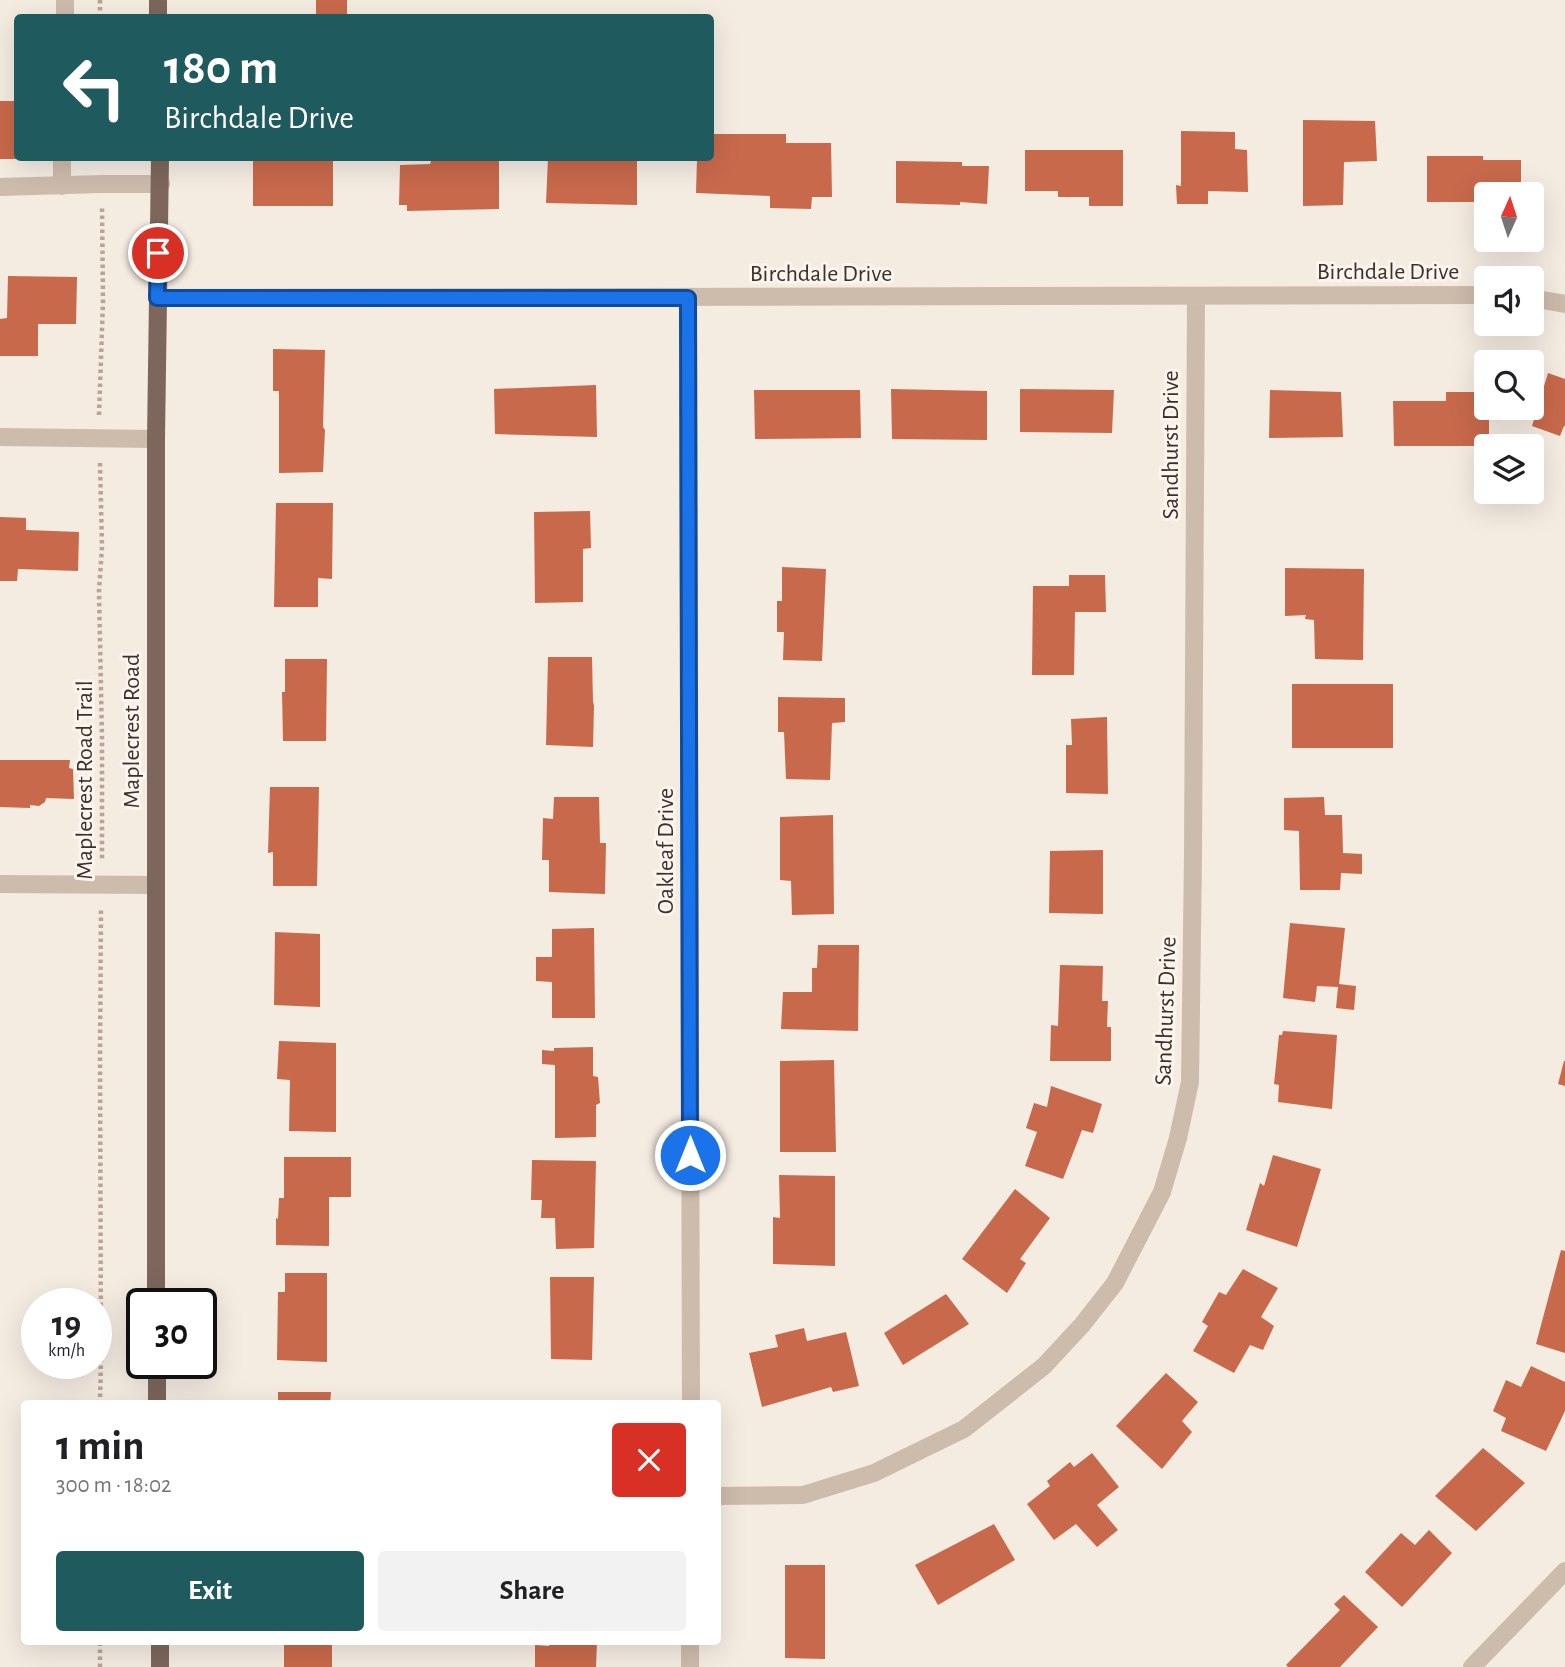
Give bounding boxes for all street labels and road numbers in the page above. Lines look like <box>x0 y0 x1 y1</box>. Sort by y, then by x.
street label: Birchdale Drive <box>1317 260 1459 284</box>
street label: Birchdale Drive <box>750 262 892 286</box>
street label: Sandhurst Drive <box>1159 370 1183 520</box>
street label: Maplecrest Road <box>120 653 144 809</box>
street label: Maplecrest Road Trail <box>73 680 97 880</box>
street label: Oakleaf Drive <box>654 788 678 914</box>
street label: Sandhurst Drive <box>1151 936 1181 1086</box>

